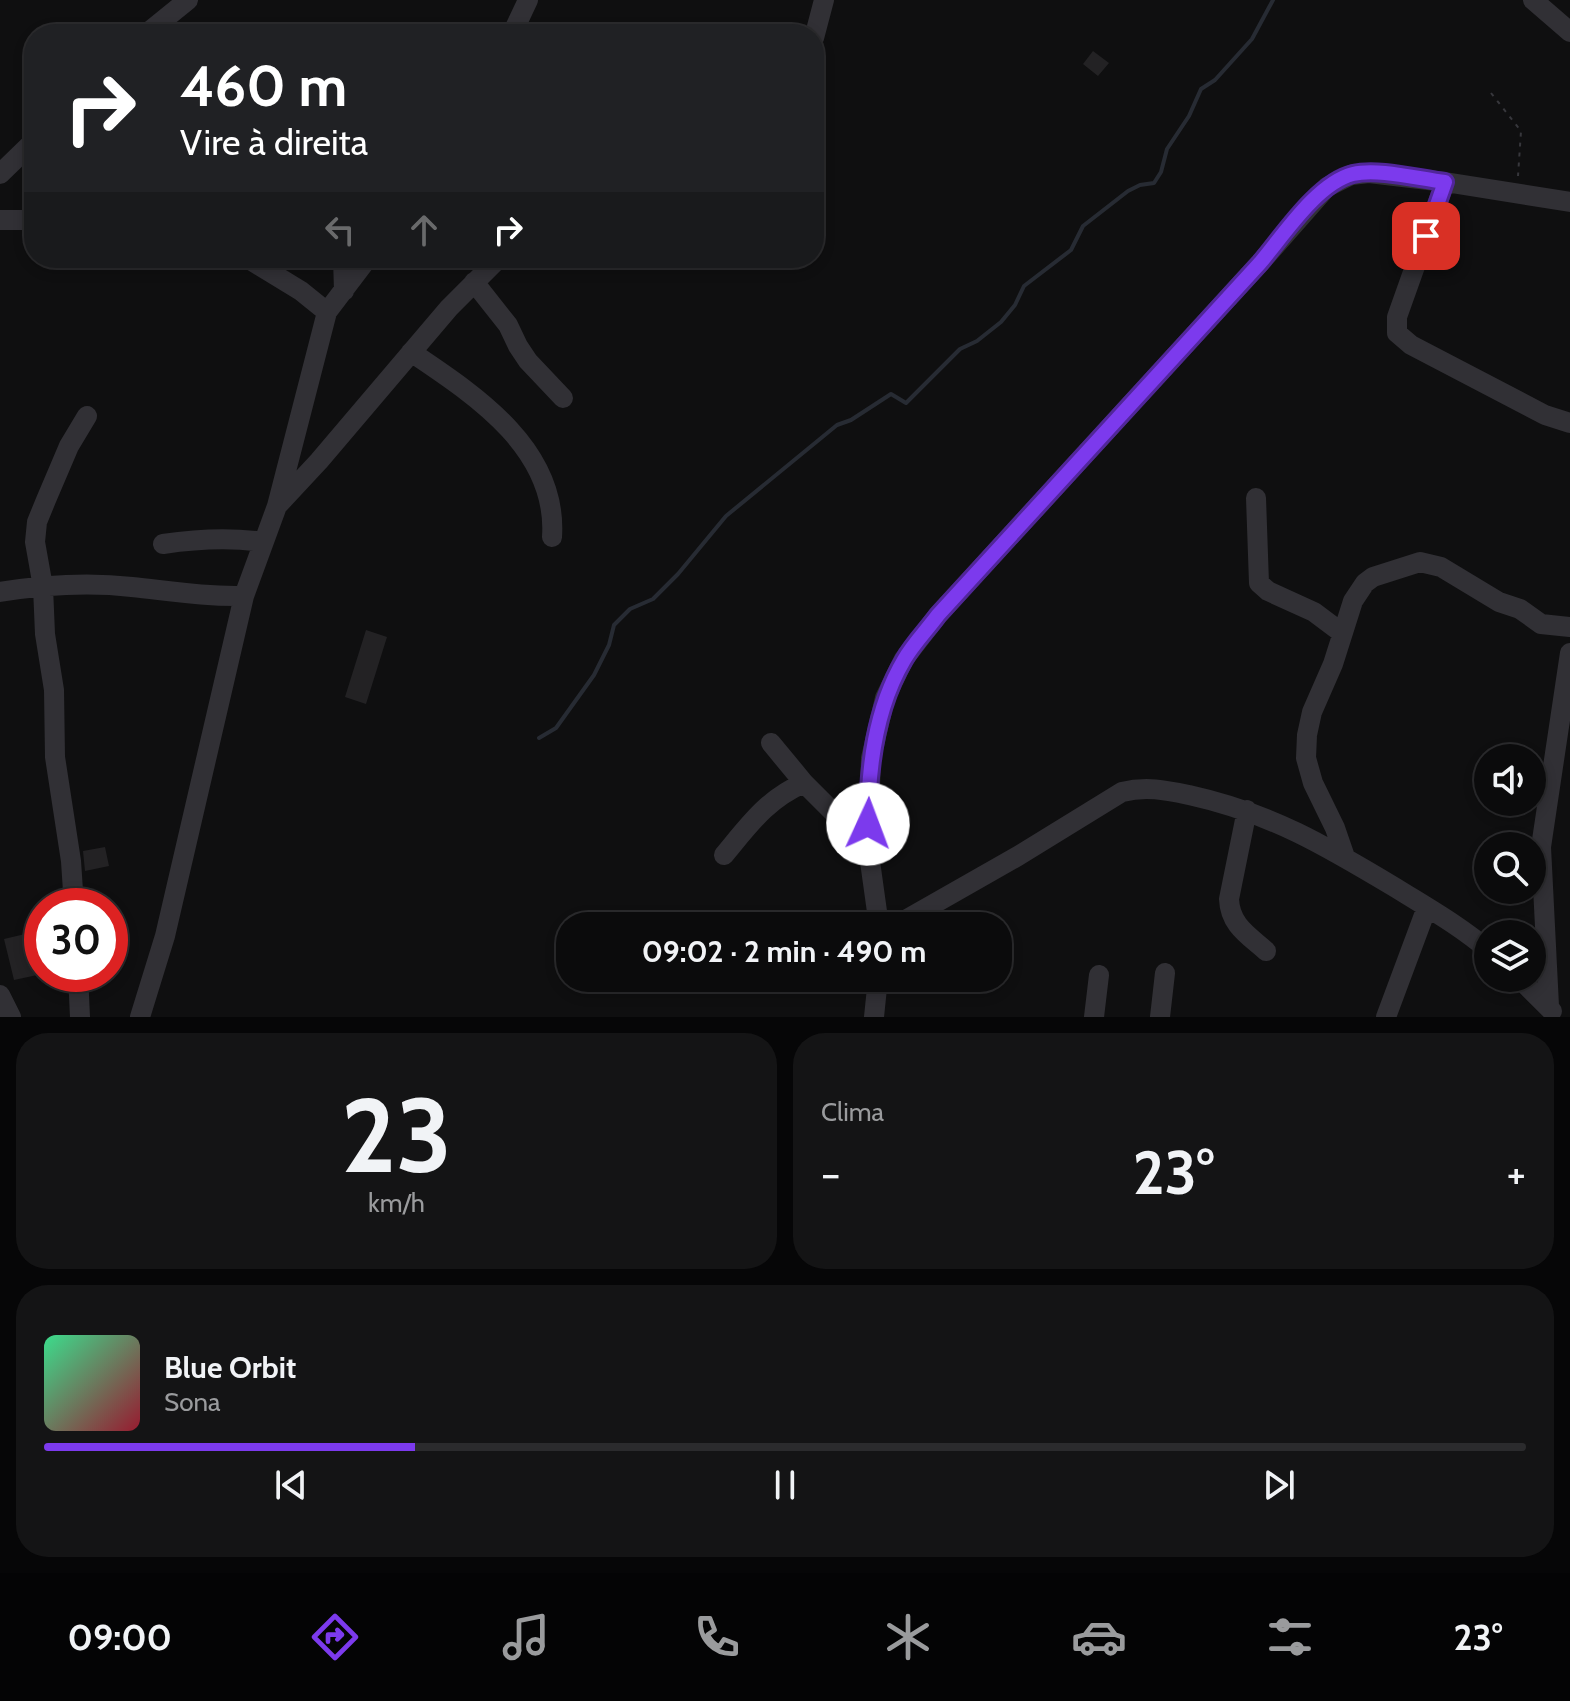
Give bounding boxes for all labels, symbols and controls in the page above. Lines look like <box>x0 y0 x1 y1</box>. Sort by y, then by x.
text: 460 m <box>180 52 347 120</box>
icon: right <box>48 56 152 160</box>
text: Vire à direita <box>180 120 368 164</box>
pin <box>1392 202 1460 270</box>
icon: left <box>318 208 362 252</box>
icon: ahead <box>402 208 446 252</box>
icon: right <box>486 208 530 252</box>
icon: arrive <box>1404 214 1448 258</box>
map controls <box>1474 744 1546 992</box>
button: sound <box>1474 744 1546 816</box>
position arrow <box>826 782 910 866</box>
button: search <box>1474 832 1546 904</box>
speed limit sign: 30 <box>24 888 128 992</box>
button: layers <box>1474 920 1546 992</box>
text: 09:02 · 2 min · 490 m <box>642 933 926 970</box>
text: 23 <box>341 1072 452 1198</box>
text: Clima <box>821 1096 884 1128</box>
text: 23° <box>1133 1136 1214 1209</box>
text: − <box>821 1147 840 1200</box>
text: + <box>1507 1147 1526 1200</box>
text: km/h <box>368 1187 425 1219</box>
text: Blue Orbit <box>164 1349 296 1386</box>
text: Sona <box>164 1386 221 1418</box>
icon: previous <box>269 1463 313 1507</box>
icon: pause <box>763 1463 807 1507</box>
icon: next <box>1257 1463 1301 1507</box>
icon: directions <box>307 1609 363 1665</box>
icon: music <box>498 1609 554 1665</box>
icon: phone <box>689 1609 745 1665</box>
icon: climate <box>880 1609 936 1665</box>
icon: car <box>1071 1609 1127 1665</box>
icon: filters <box>1262 1609 1318 1665</box>
text: 09:00 <box>68 1615 172 1659</box>
text: 23° <box>1454 1615 1502 1659</box>

